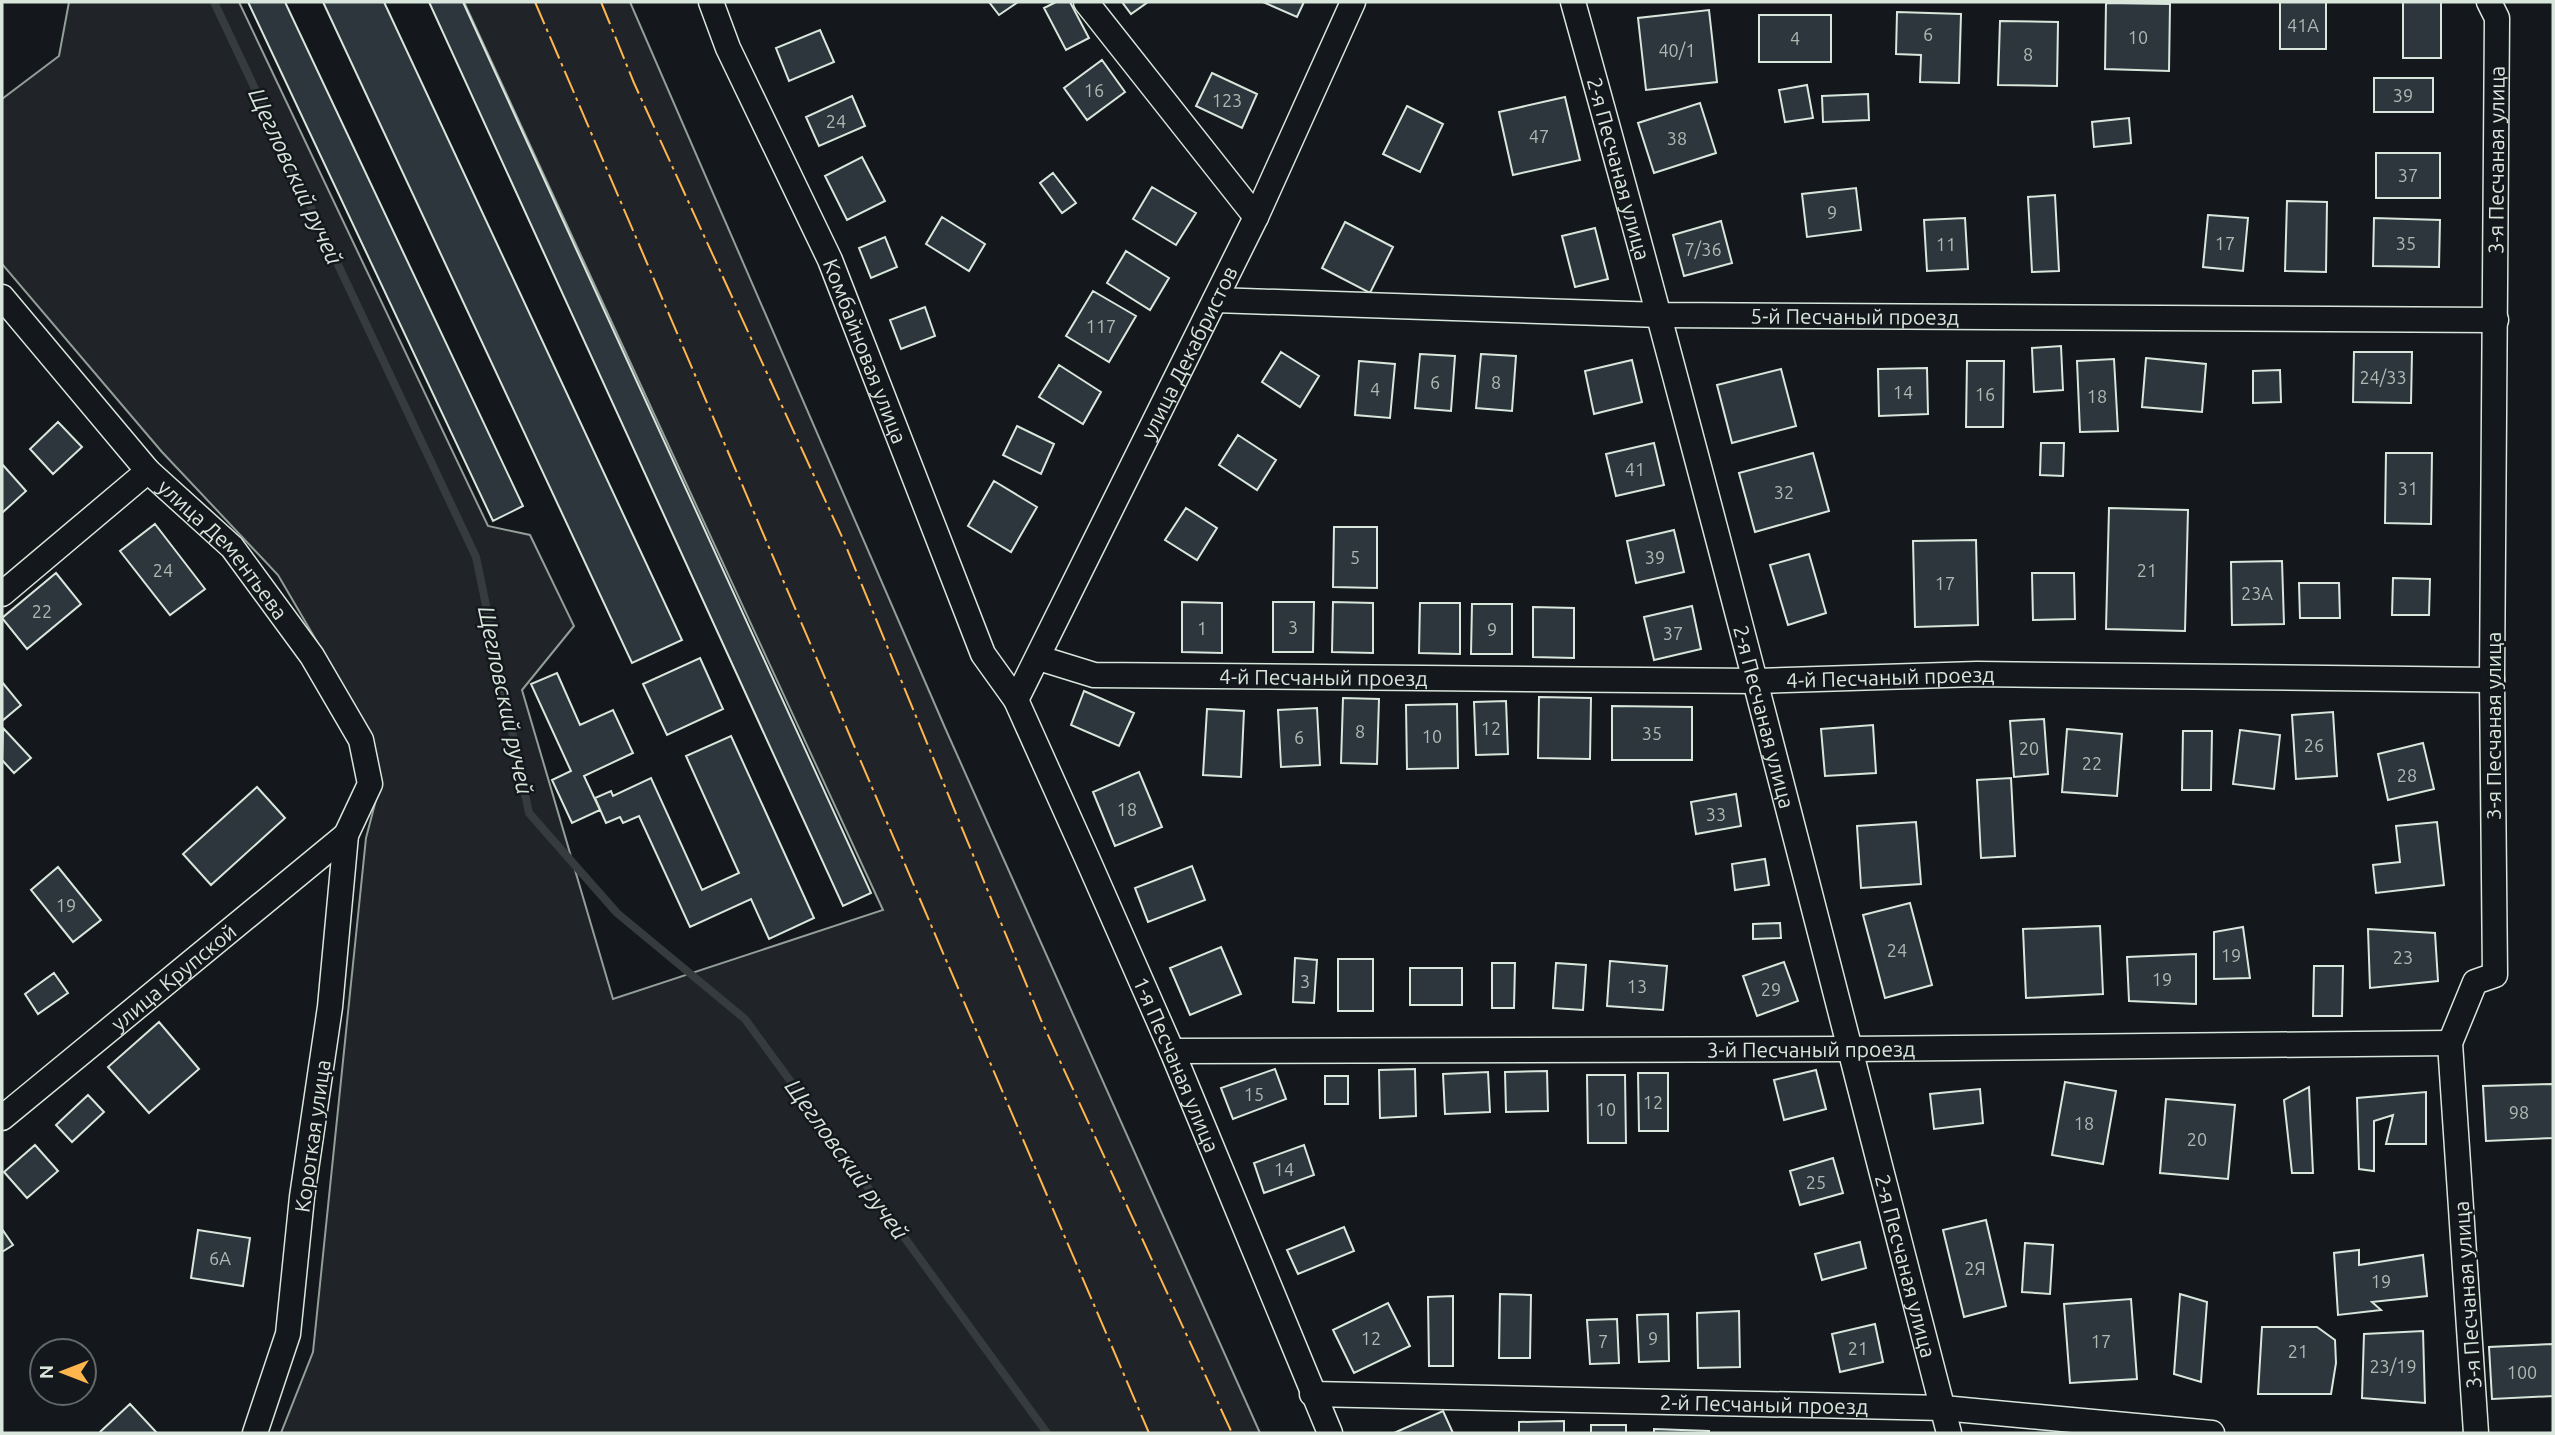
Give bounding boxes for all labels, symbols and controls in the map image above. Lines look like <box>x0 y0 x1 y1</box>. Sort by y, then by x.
house number: 41А <box>2287 15 2319 35</box>
house number: 6 <box>1923 24 1933 44</box>
house number: 10 <box>2128 27 2148 47</box>
house number: 4 <box>1790 28 1800 48</box>
house number: 40/1 <box>1658 40 1696 60</box>
house number: 8 <box>2023 44 2033 64</box>
street label: 3-я Песчаная улица <box>2483 66 2509 254</box>
street label: 2-я Песчаная улица <box>1583 75 1655 263</box>
house number: 16 <box>1084 80 1104 100</box>
water label: Щегловский ручей <box>244 84 348 268</box>
house number: 39 <box>2393 85 2413 105</box>
house number: 123 <box>1212 90 1242 110</box>
house number: 24 <box>826 111 846 131</box>
house number: 47 <box>1529 126 1549 146</box>
house number: 38 <box>1667 128 1687 148</box>
house number: 37 <box>2398 165 2418 185</box>
house number: 9 <box>1827 202 1837 222</box>
house number: 17 <box>2215 233 2235 253</box>
house number: 35 <box>2396 233 2416 253</box>
house number: 11 <box>1936 234 1956 254</box>
house number: 7/36 <box>1684 239 1722 259</box>
street label: Комбайновая улица <box>819 255 912 447</box>
street label: улица Декабристов <box>1136 262 1242 443</box>
street label: 5-й Песчаный проезд <box>1750 304 1959 329</box>
house number: 117 <box>1086 316 1116 336</box>
house number: 24/33 <box>2359 367 2407 387</box>
house number: 6 <box>1430 372 1440 392</box>
house number: 8 <box>1491 372 1501 392</box>
house number: 4 <box>1370 379 1380 399</box>
house number: 14 <box>1893 382 1913 402</box>
house number: 16 <box>1975 384 1995 404</box>
house number: 18 <box>2087 386 2107 406</box>
house number: 41 <box>1625 459 1645 479</box>
street label: улица Дементьева <box>153 474 293 624</box>
house number: 31 <box>2398 478 2418 498</box>
house number: 32 <box>1774 482 1794 502</box>
house number: 5 <box>1350 547 1360 567</box>
house number: 39 <box>1645 547 1665 567</box>
house number: 24 <box>153 560 173 580</box>
house number: 21 <box>2137 560 2157 580</box>
house number: 17 <box>1935 573 1955 593</box>
house number: 23А <box>2241 583 2273 603</box>
house number: 22 <box>32 601 52 621</box>
water label: Щегловский ручей <box>474 604 538 796</box>
house number: 3 <box>1288 617 1298 637</box>
house number: 1 <box>1197 618 1207 638</box>
house number: 9 <box>1487 619 1497 639</box>
house number: 37 <box>1663 623 1683 643</box>
street label: 2-я Песчаная улица <box>1729 623 1800 811</box>
street label: 3-я Песчаная улица <box>2481 632 2505 820</box>
street label: 4-й Песчаный проезд <box>1786 662 1995 692</box>
street label: 4-й Песчаный проезд <box>1219 664 1428 690</box>
house number: 12 <box>1481 718 1501 738</box>
house number: 8 <box>1355 721 1365 741</box>
house number: 35 <box>1642 723 1662 743</box>
house number: 10 <box>1422 726 1442 746</box>
house number: 6 <box>1294 727 1304 747</box>
house number: 26 <box>2304 735 2324 755</box>
house number: 20 <box>2019 738 2039 758</box>
house number: 22 <box>2082 753 2102 773</box>
house number: 28 <box>2397 765 2417 785</box>
house number: 18 <box>1117 799 1137 819</box>
house number: 33 <box>1706 804 1726 824</box>
house number: 19 <box>56 895 76 915</box>
street label: улица Крупской <box>106 919 241 1035</box>
house number: 24 <box>1887 940 1907 960</box>
house number: 19 <box>2221 945 2241 965</box>
house number: 23 <box>2393 947 2413 967</box>
house number: 19 <box>2152 969 2172 989</box>
house number: 3 <box>1300 971 1310 991</box>
street label: 1-я Песчаная улица <box>1129 973 1225 1156</box>
house number: 13 <box>1627 976 1647 996</box>
house number: 29 <box>1761 979 1781 999</box>
street label: 3-й Песчаный проезд <box>1707 1036 1915 1061</box>
street label: Короткая улица <box>289 1058 335 1214</box>
water label: Щегловский ручей <box>781 1074 913 1244</box>
house number: 15 <box>1244 1084 1264 1104</box>
house number: 12 <box>1643 1092 1663 1112</box>
house number: 10 <box>1596 1099 1616 1119</box>
house number: 98 <box>2509 1102 2529 1122</box>
house number: 18 <box>2074 1113 2094 1133</box>
house number: 20 <box>2187 1129 2207 1149</box>
house number: 14 <box>1274 1159 1294 1179</box>
house number: 25 <box>1806 1172 1826 1192</box>
street label: 2-я Песчаная улица <box>1871 1172 1941 1360</box>
street label: 3-я Песчаная улица <box>2448 1200 2486 1390</box>
house number: 6А <box>209 1248 231 1268</box>
house number: 2Я <box>1964 1258 1986 1278</box>
house number: 19 <box>2371 1271 2391 1291</box>
house number: 12 <box>1361 1328 1381 1348</box>
house number: 9 <box>1648 1328 1658 1348</box>
house number: 7 <box>1598 1331 1608 1351</box>
house number: 17 <box>2091 1331 2111 1351</box>
north arrow <box>28 1337 98 1407</box>
house number: 21 <box>1848 1338 1868 1358</box>
house number: 21 <box>2288 1341 2308 1361</box>
house number: 23/19 <box>2369 1356 2417 1376</box>
house number: 100 <box>2507 1362 2537 1382</box>
text: N <box>35 1365 57 1379</box>
street label: 2-й Песчаный проезд <box>1659 1390 1868 1418</box>

